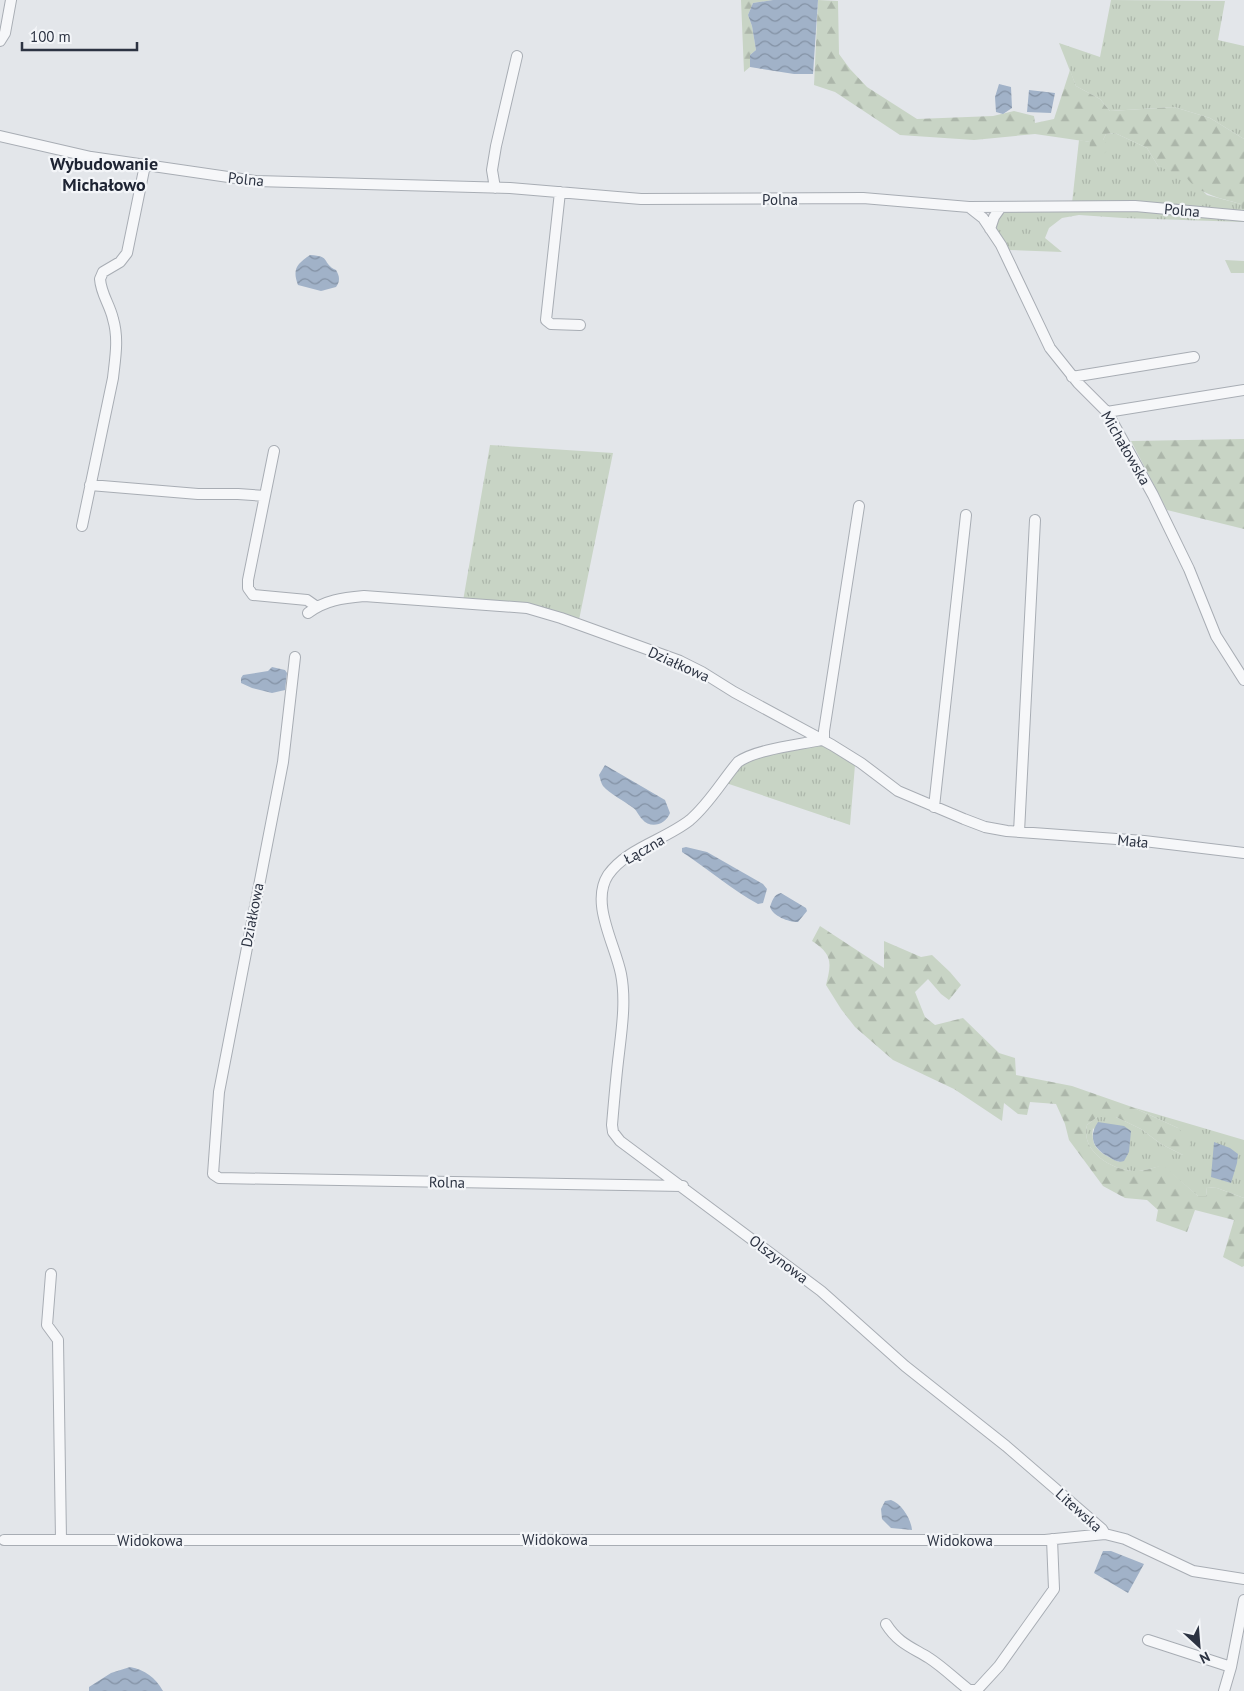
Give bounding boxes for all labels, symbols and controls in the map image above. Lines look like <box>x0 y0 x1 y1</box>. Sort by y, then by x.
scale bar <box>22 20 138 52</box>
text: 100 m <box>30 27 71 46</box>
district label: Wybudowanie Michałowo <box>50 152 158 196</box>
street label: Polna <box>227 168 265 190</box>
street label: Polna <box>762 190 798 209</box>
street label: Polna <box>1163 199 1201 221</box>
street label: Michałowska <box>1097 408 1155 488</box>
street label: Działkowa <box>645 642 713 686</box>
street label: Łączna <box>620 830 668 868</box>
street label: Mała <box>1117 830 1149 852</box>
street label: Działkowa <box>236 881 268 949</box>
street label: Rolna <box>429 1172 465 1192</box>
street label: Olszynowa <box>746 1231 812 1287</box>
street label: Litewska <box>1052 1484 1106 1536</box>
street label: Widokowa <box>522 1530 588 1549</box>
street label: Widokowa <box>117 1531 183 1550</box>
street label: Widokowa <box>927 1531 993 1550</box>
north arrow <box>1174 1621 1224 1671</box>
text: N <box>1197 1648 1213 1668</box>

